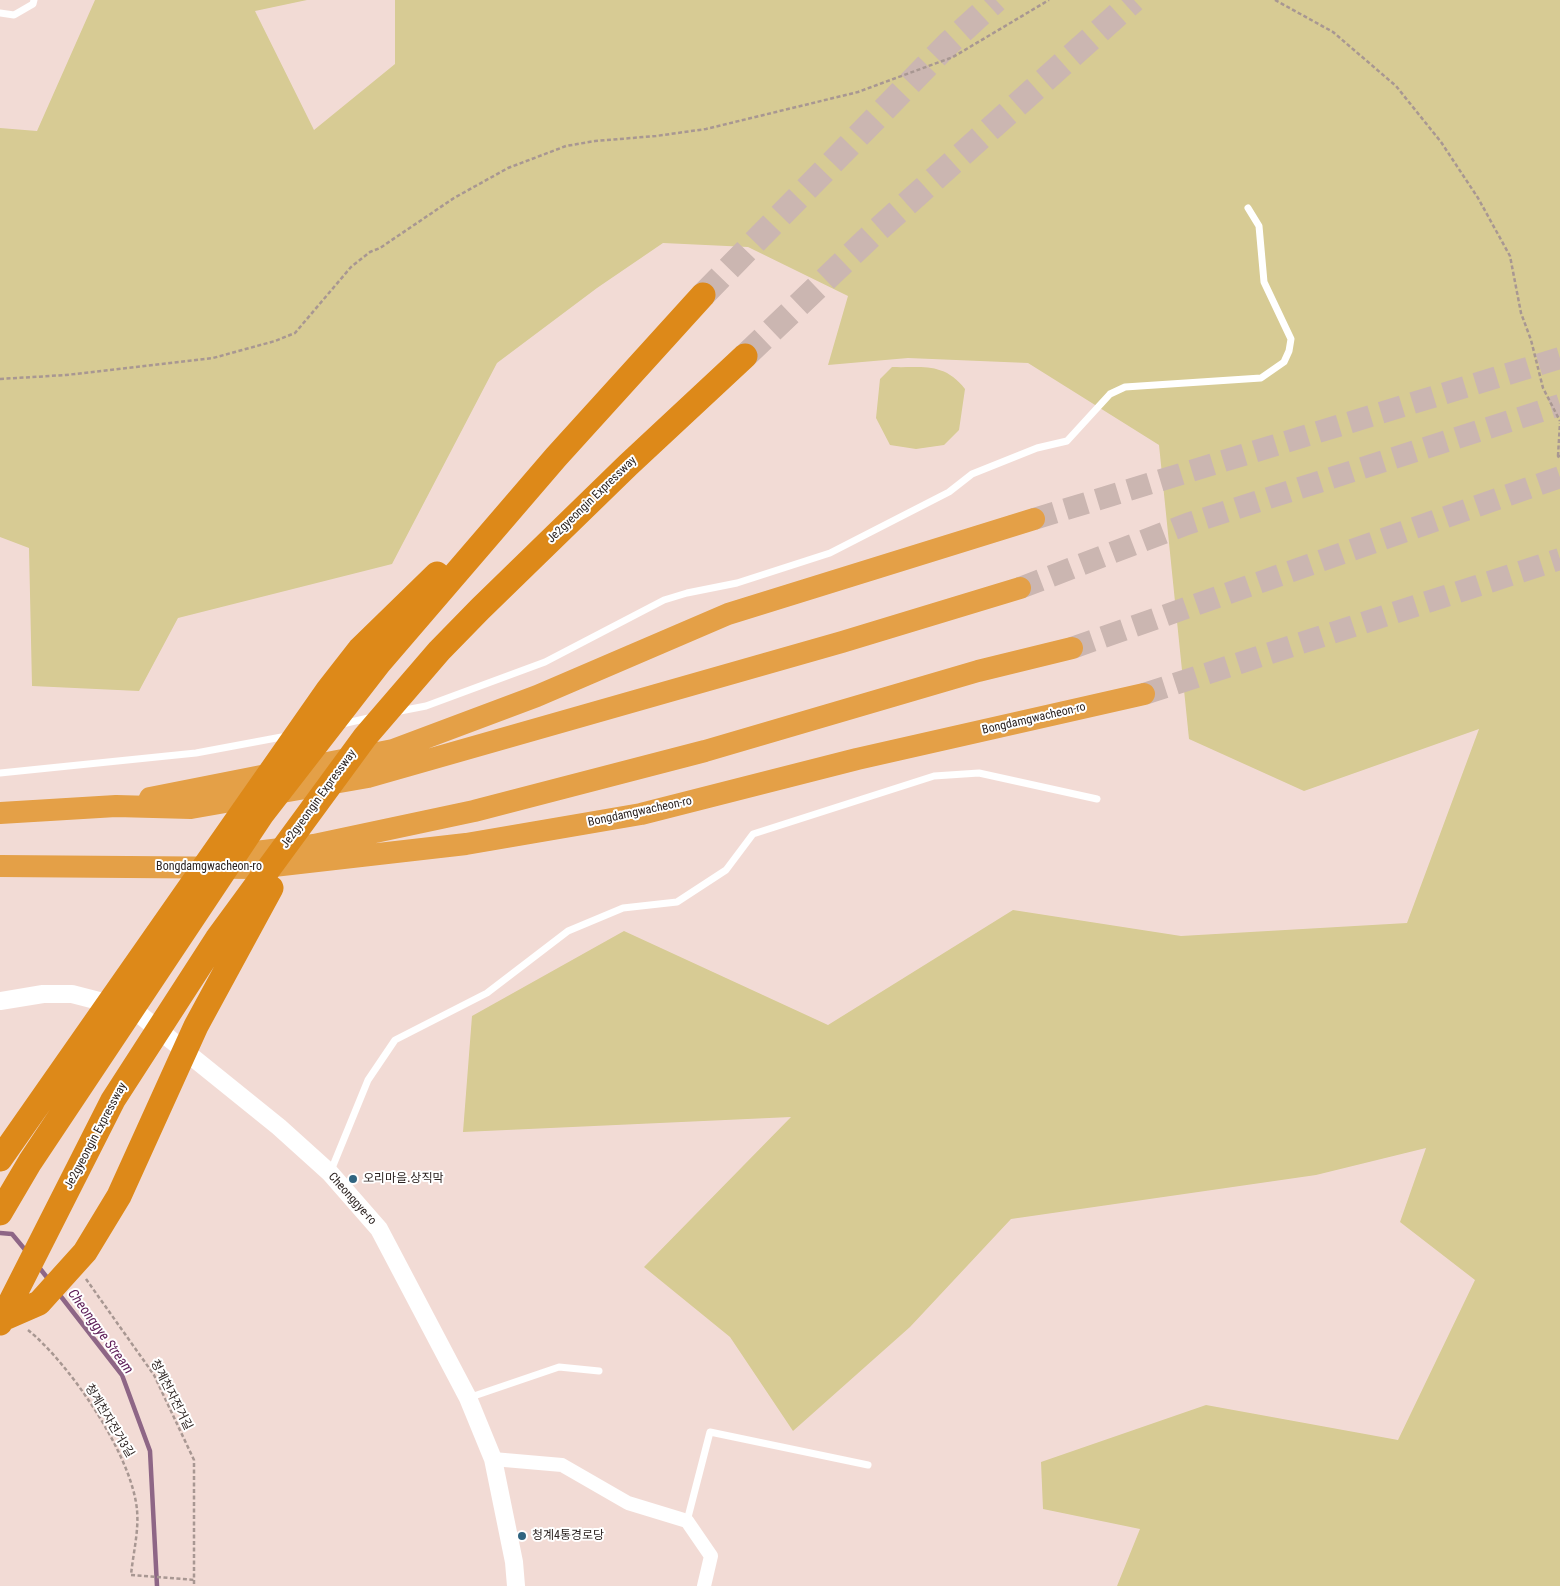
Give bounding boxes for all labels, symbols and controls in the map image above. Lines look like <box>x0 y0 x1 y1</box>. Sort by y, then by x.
street label: Je2gyeongin Expressway <box>544 454 640 546</box>
street label: Bongdamgwacheon-ro <box>981 700 1087 738</box>
street label: Je2gyeongin Expressway <box>278 747 360 851</box>
street label: Bongdamgwacheon-ro <box>587 794 693 830</box>
street label: Bongdamgwacheon-ro <box>156 860 262 874</box>
street label: Je2gyeongin Expressway <box>62 1080 130 1192</box>
street label: Cheonggye-ro <box>325 1170 379 1228</box>
place label: 오리마을.상직막 <box>363 1172 443 1186</box>
marker: 오리마을.상직막 <box>347 1173 359 1185</box>
water label: Cheonggye Stream <box>64 1286 136 1378</box>
street label: 청계천자전거길 <box>147 1357 195 1433</box>
street label: 청계천자전거3길 <box>81 1382 137 1460</box>
place label: 청계4통경로당 <box>532 1529 604 1543</box>
marker: 청계4통경로당 <box>516 1530 528 1542</box>

